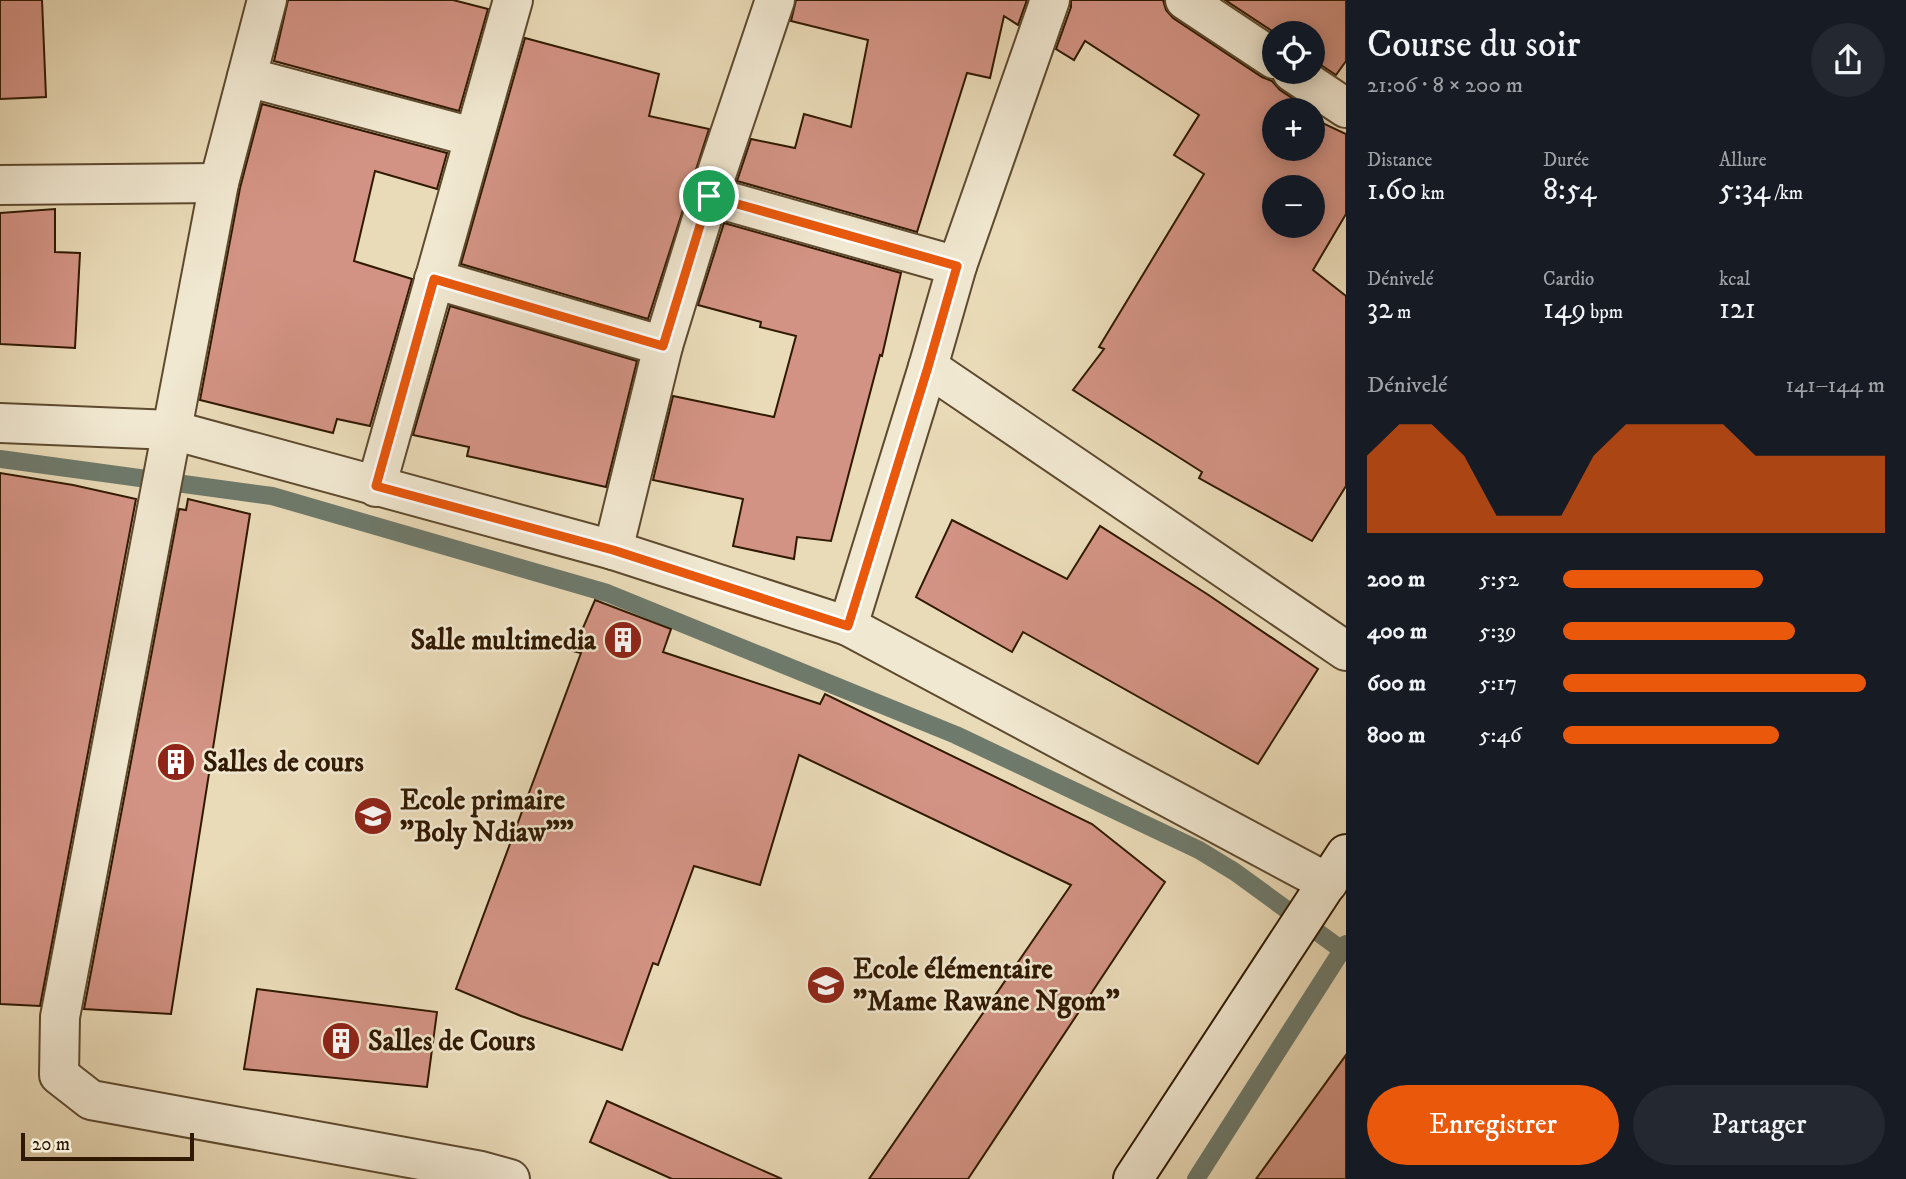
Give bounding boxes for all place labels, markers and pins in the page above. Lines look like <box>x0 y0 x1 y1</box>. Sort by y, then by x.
pin <box>679 166 739 226</box>
building icon: Salle multimedia <box>602 619 644 661</box>
place label: Salle multimedia <box>411 623 597 658</box>
building icon: Salles de cours <box>155 741 197 783</box>
place label: Salles de cours <box>203 745 364 780</box>
place label: Ecole primaire "Boly Ndiaw"" <box>400 783 574 850</box>
school or university icon: Ecole primaire "Boly Ndiaw"" <box>352 795 394 837</box>
place label: Ecole élémentaire "Mame Rawane Ngom" <box>853 952 1120 1019</box>
school or university icon: Ecole élémentaire "Mame Rawane Ngom" <box>805 964 847 1006</box>
building icon: Salles de Cours <box>320 1020 362 1062</box>
place label: Salles de Cours <box>368 1024 536 1059</box>

